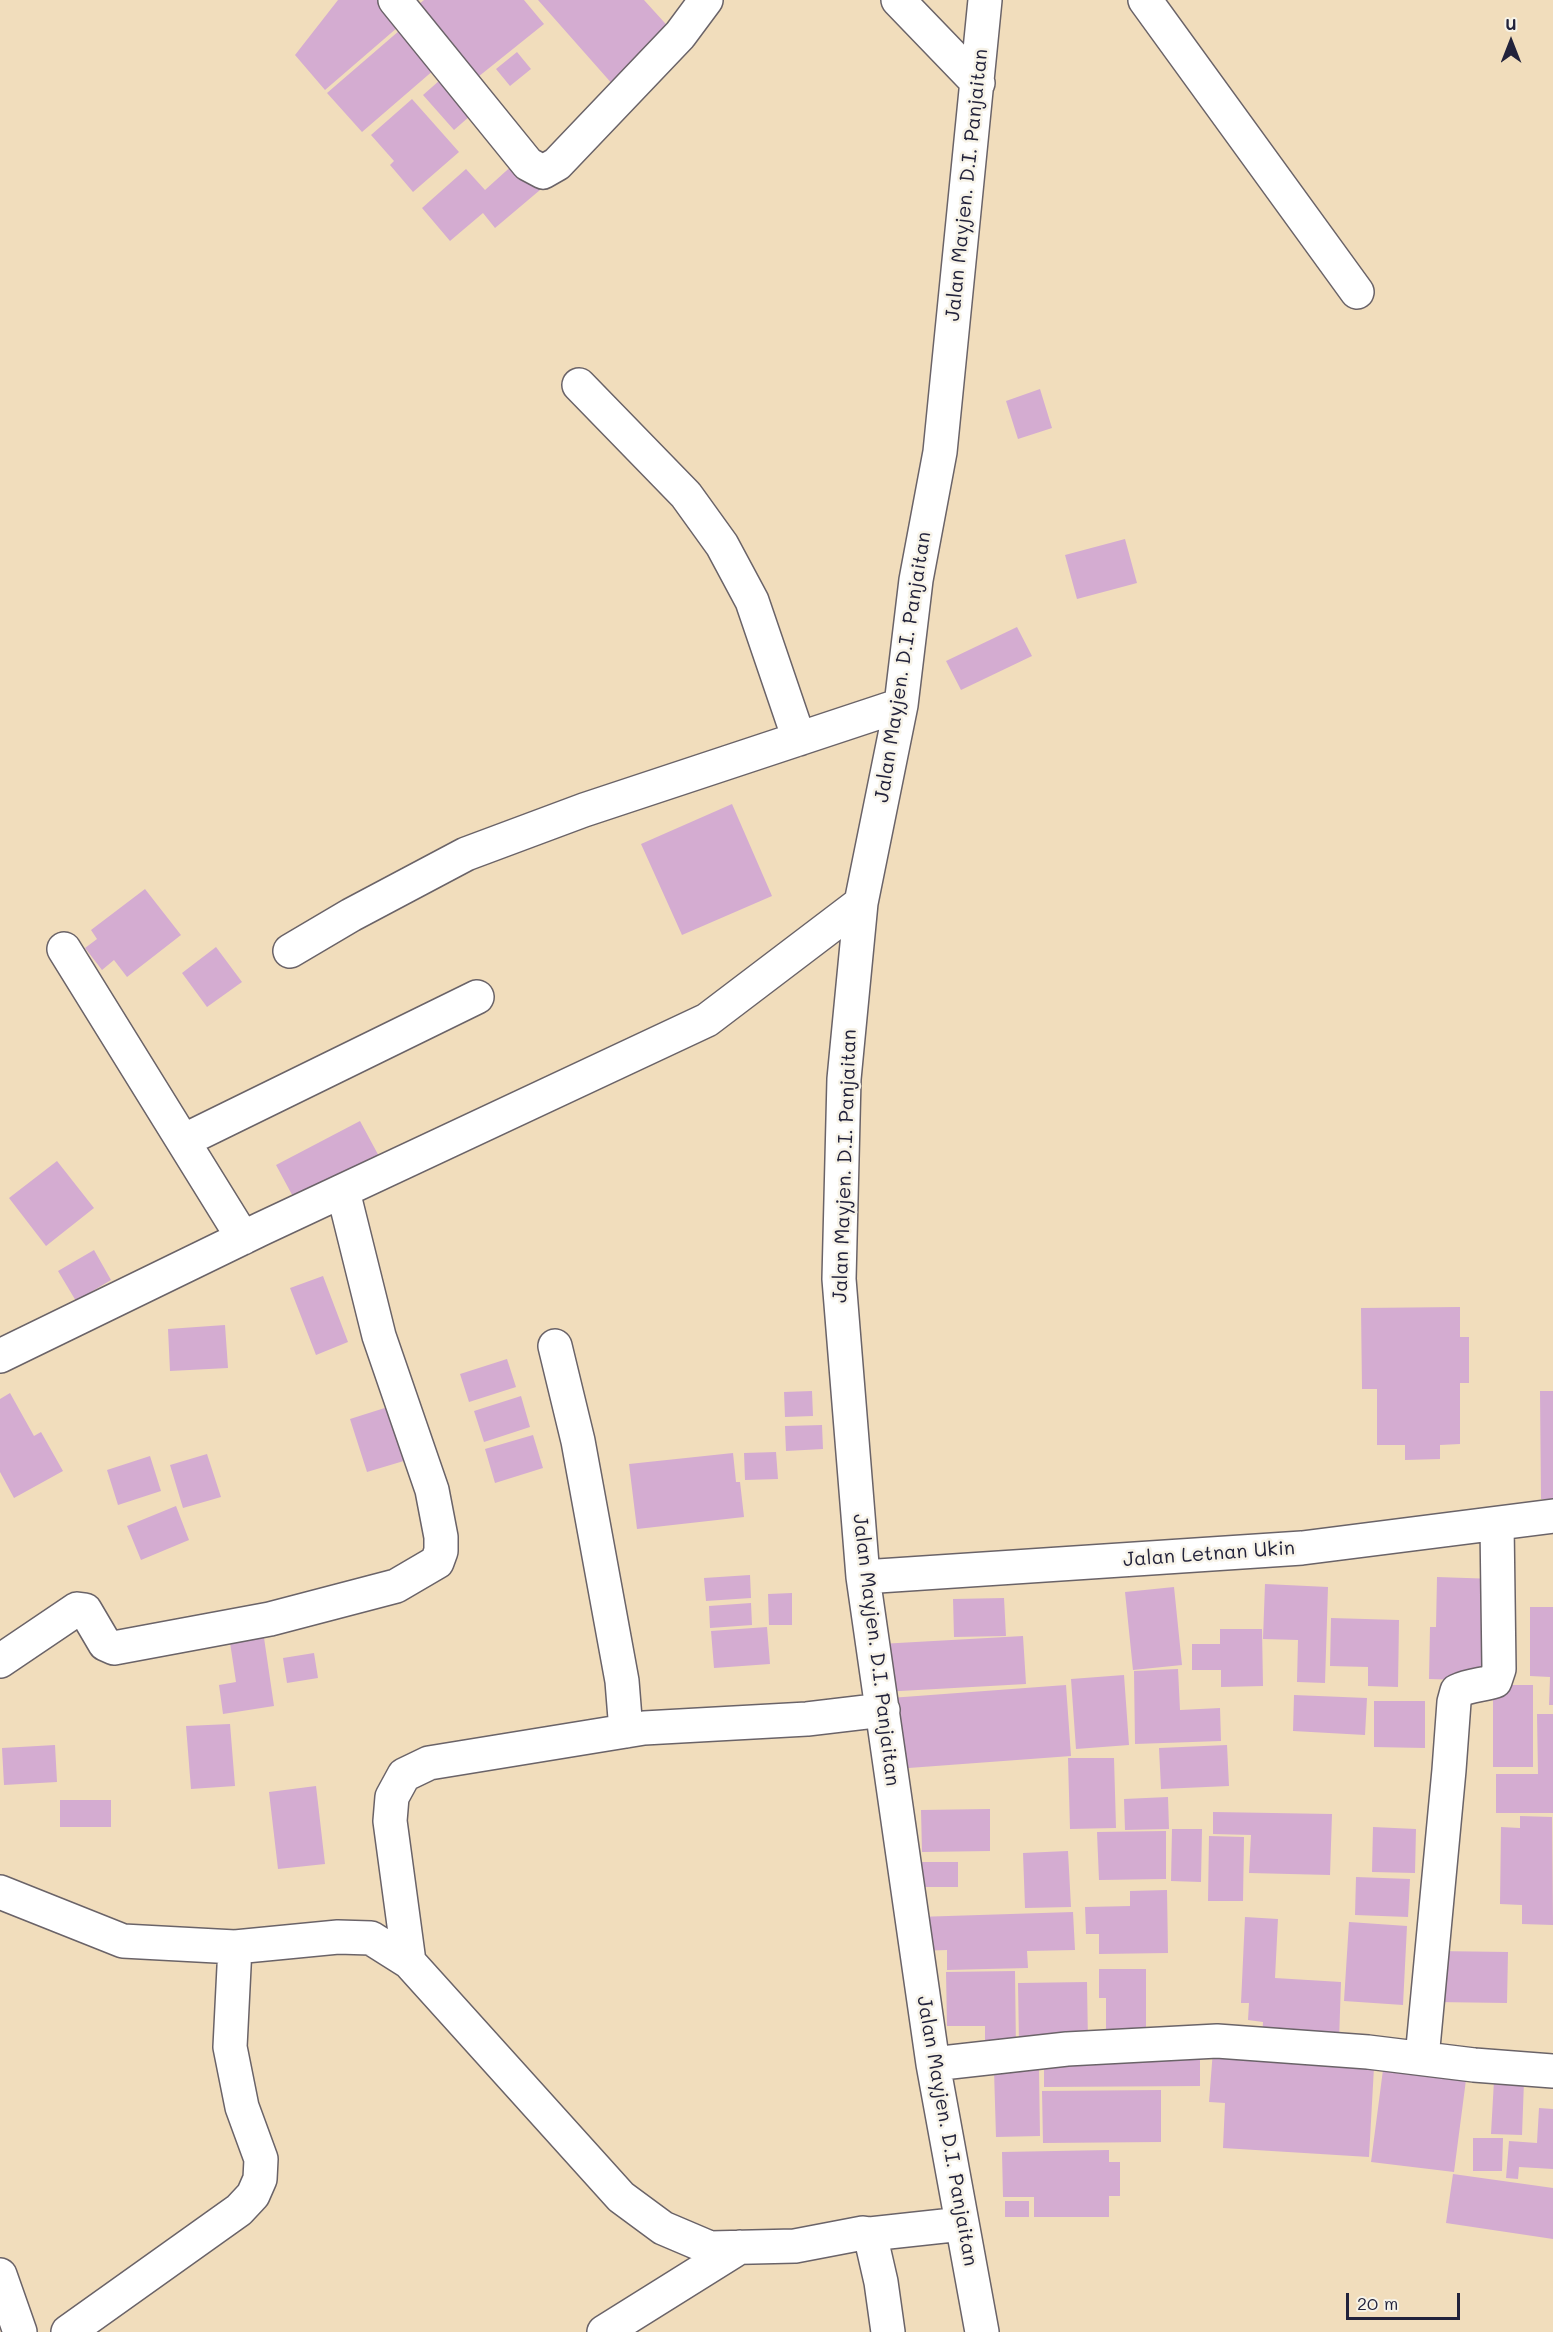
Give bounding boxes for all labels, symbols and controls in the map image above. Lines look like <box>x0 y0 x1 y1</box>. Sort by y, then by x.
north arrow <box>1481 12 1541 72</box>
text: U <box>1505 13 1517 34</box>
street label: Jalan Mayjen. D.I. Panjaitan <box>941 48 993 322</box>
street label: Jalan Mayjen. D.I. Panjaitan <box>870 530 936 804</box>
street label: Jalan Mayjen. D.I. Panjaitan <box>828 1029 862 1303</box>
street label: Jalan Mayjen. D.I. Panjaitan <box>847 1513 905 1787</box>
street label: Jalan Letnan Ukin <box>1122 1536 1296 1572</box>
street label: Jalan Mayjen. D.I. Panjaitan <box>911 1994 983 2268</box>
scale bar <box>1349 2281 1463 2319</box>
text: 20 m <box>1357 2291 1398 2315</box>

